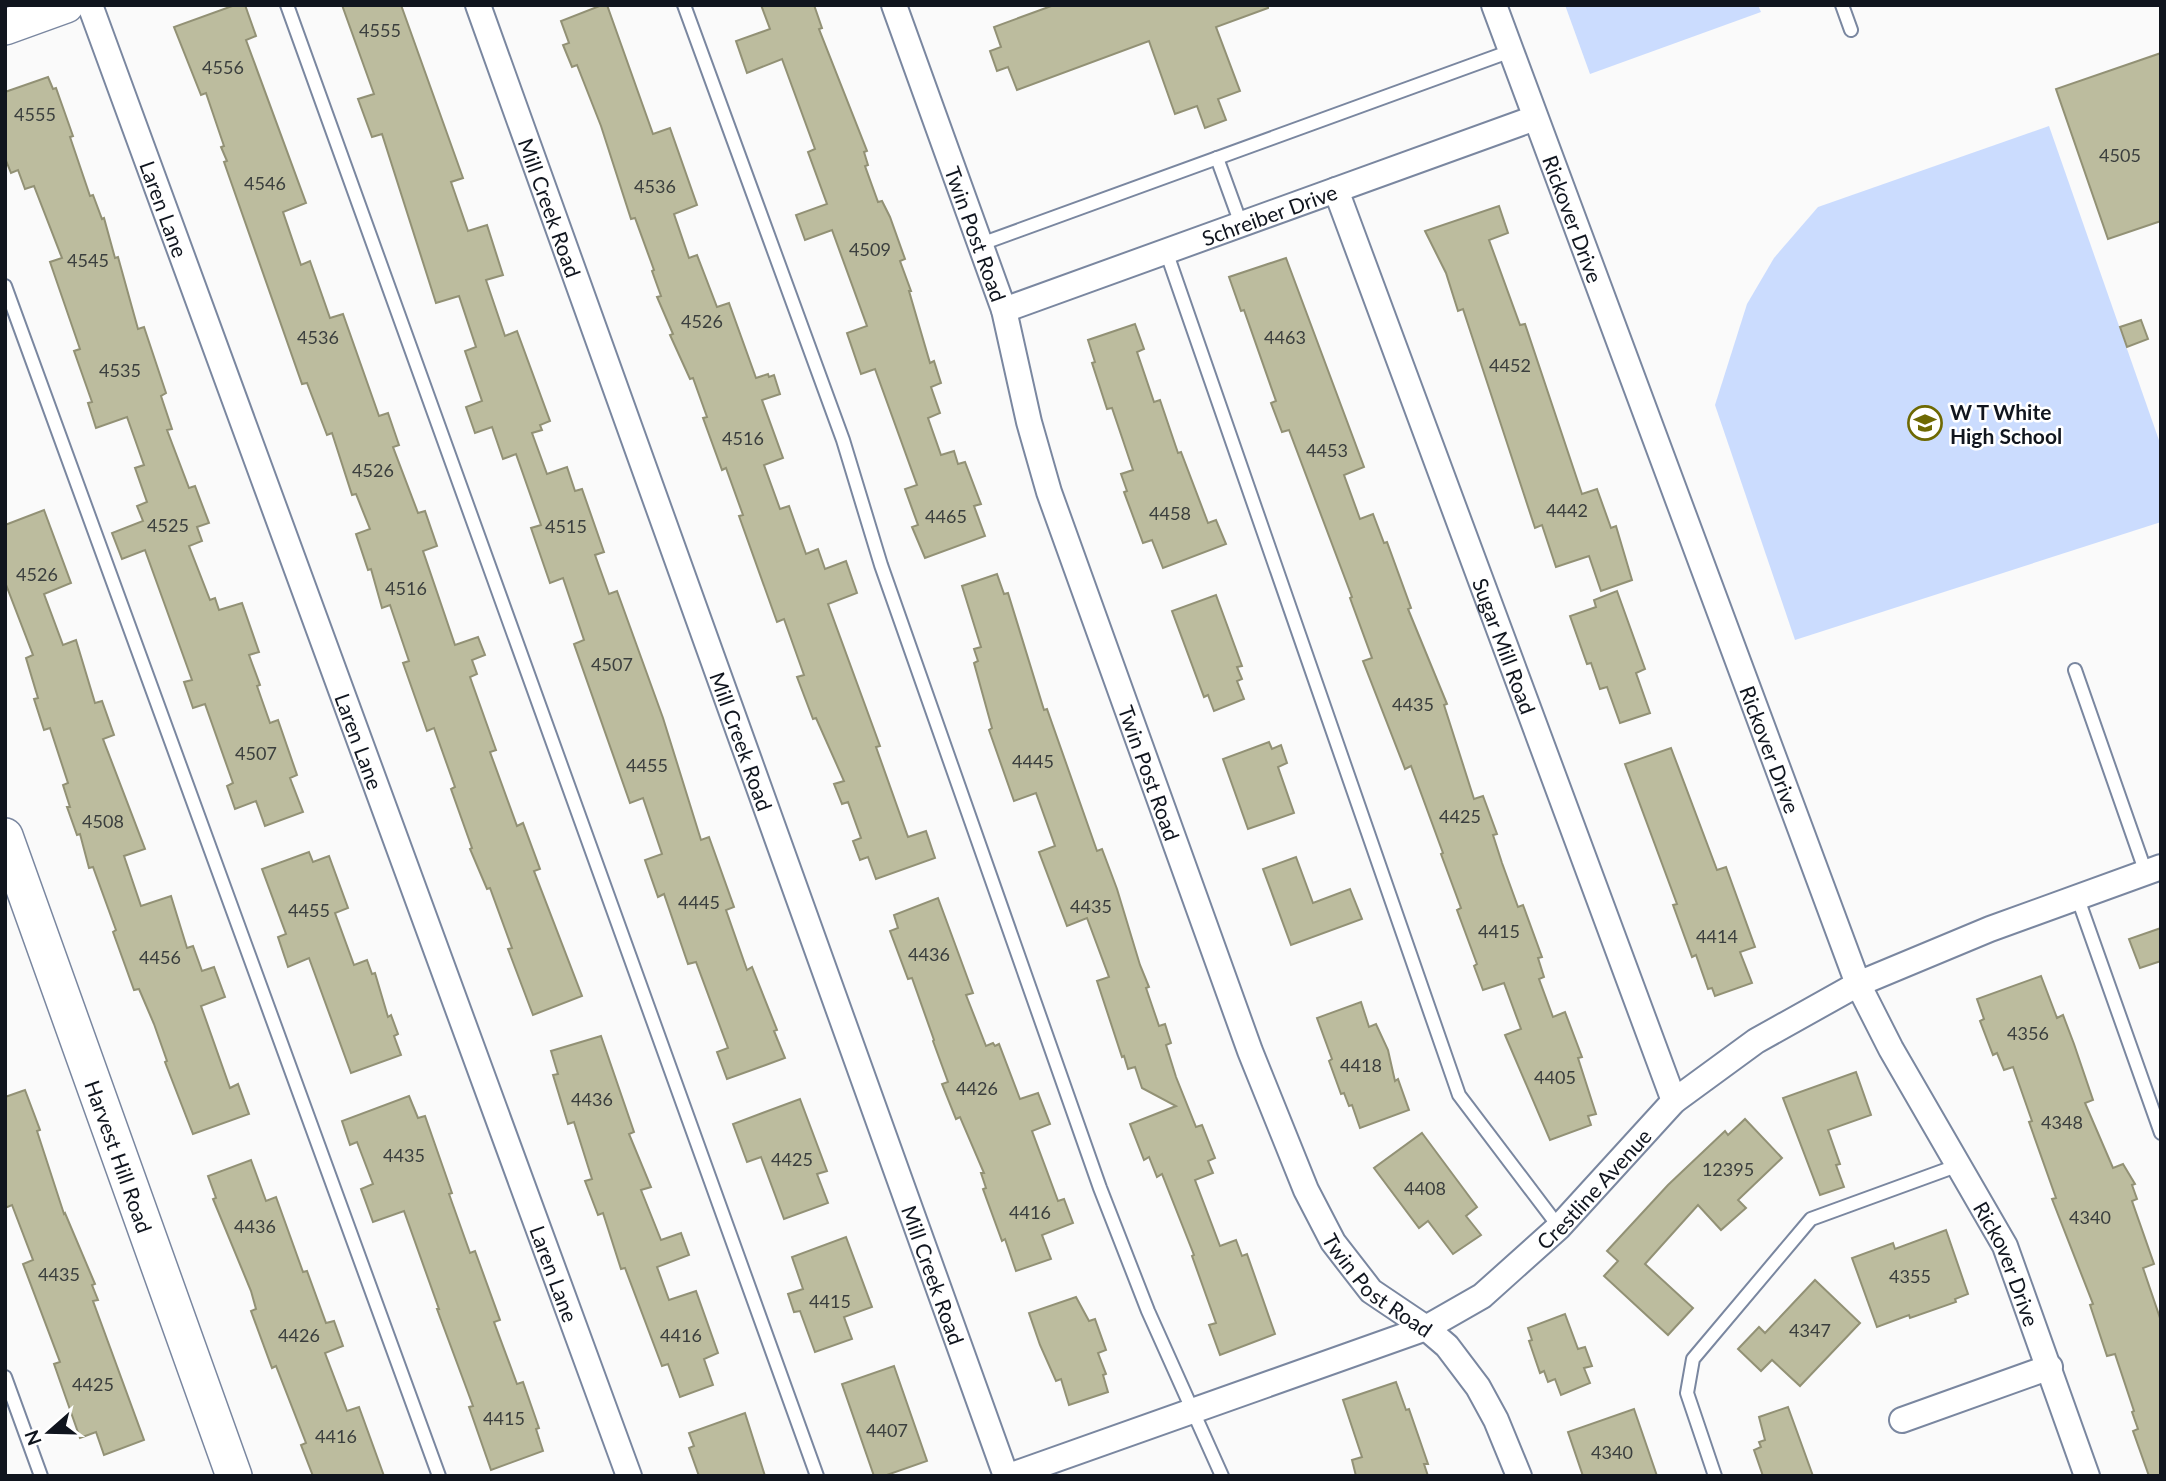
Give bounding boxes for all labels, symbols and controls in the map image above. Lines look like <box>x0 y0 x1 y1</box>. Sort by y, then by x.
house number: 4555 <box>359 19 401 41</box>
house number: 4556 <box>202 56 244 78</box>
house number: 4555 <box>14 103 56 125</box>
street label: Mill Creek Road <box>514 135 587 280</box>
house number: 4505 <box>2099 144 2141 166</box>
street label: Rickover Drive <box>1538 151 1609 286</box>
street label: Laren Lane <box>136 157 194 260</box>
street label: Twin Post Road <box>941 163 1012 305</box>
house number: 4546 <box>244 172 286 194</box>
house number: 4536 <box>634 175 676 197</box>
street label: Schreiber Drive <box>1198 178 1340 250</box>
house number: 4509 <box>849 238 891 260</box>
house number: 4545 <box>67 249 109 271</box>
house number: 4526 <box>681 310 723 332</box>
house number: 4536 <box>297 326 339 348</box>
house number: 4463 <box>1264 326 1306 348</box>
house number: 4452 <box>1489 354 1531 376</box>
house number: 4535 <box>99 359 141 381</box>
place label: W T White High School <box>1950 399 2062 448</box>
school or university icon: W T White High School <box>1906 404 1944 442</box>
house number: 4516 <box>722 427 764 449</box>
house number: 4453 <box>1306 439 1348 461</box>
house number: 4526 <box>352 459 394 481</box>
house number: 4442 <box>1546 499 1588 521</box>
house number: 4458 <box>1149 502 1191 524</box>
house number: 4465 <box>925 505 967 527</box>
house number: 4525 <box>147 514 189 536</box>
house number: 4515 <box>545 515 587 537</box>
house number: 4526 <box>16 563 58 585</box>
street label: Sugar Mill Road <box>1468 574 1542 717</box>
house number: 4516 <box>385 577 427 599</box>
house number: 4507 <box>591 653 633 675</box>
street label: Mill Creek Road <box>706 668 779 814</box>
street label: Rickover Drive <box>1736 682 1806 816</box>
street label: Laren Lane <box>331 690 389 793</box>
house number: 4435 <box>1392 693 1434 715</box>
street label: Twin Post Road <box>1114 702 1186 844</box>
house number: 4507 <box>235 742 277 764</box>
house number: 4445 <box>1012 750 1054 772</box>
house number: 4455 <box>626 754 668 776</box>
house number: 4425 <box>1439 805 1481 827</box>
house number: 4508 <box>82 810 124 832</box>
house number: 4445 <box>678 891 720 913</box>
house number: 4435 <box>1070 895 1112 917</box>
house number: 4455 <box>288 899 330 921</box>
house number: 4415 <box>1478 920 1520 942</box>
house number: 4414 <box>1696 925 1738 947</box>
house number: 4436 <box>908 943 950 965</box>
house number: 4456 <box>139 946 181 968</box>
house number: 4356 <box>2007 1022 2049 1044</box>
house number: 4418 <box>1340 1054 1382 1076</box>
house number: 4405 <box>1534 1066 1576 1088</box>
street label: Harvest Hill Road <box>81 1076 158 1236</box>
house number: 4426 <box>956 1077 998 1099</box>
house number: 4436 <box>571 1088 613 1110</box>
house number: 4348 <box>2041 1111 2083 1133</box>
street label: Crestline Avenue <box>1531 1123 1656 1254</box>
house number: 4435 <box>383 1144 425 1166</box>
house number: 4425 <box>771 1148 813 1170</box>
house number: 12395 <box>1702 1158 1754 1180</box>
house number: 4408 <box>1404 1177 1446 1199</box>
street label: Rickover Drive <box>1969 1196 2045 1329</box>
house number: 4416 <box>1009 1201 1051 1223</box>
street label: Mill Creek Road <box>897 1202 970 1348</box>
house number: 4340 <box>2069 1206 2111 1228</box>
house number: 4436 <box>234 1215 276 1237</box>
street label: Laren Lane <box>526 1222 584 1325</box>
street label: Twin Post Road <box>1318 1229 1437 1341</box>
house number: 4435 <box>38 1263 80 1285</box>
house number: 4355 <box>1889 1265 1931 1287</box>
house number: 4415 <box>809 1290 851 1312</box>
house number: 4347 <box>1789 1319 1831 1341</box>
house number: 4426 <box>278 1324 320 1346</box>
house number: 4416 <box>660 1324 702 1346</box>
house number: 4425 <box>72 1373 114 1395</box>
north arrow <box>14 1397 84 1467</box>
house number: 4415 <box>483 1407 525 1429</box>
house number: 4407 <box>866 1419 908 1441</box>
house number: 4416 <box>315 1425 357 1447</box>
text: N <box>19 1427 46 1449</box>
house number: 4340 <box>1591 1441 1633 1463</box>

